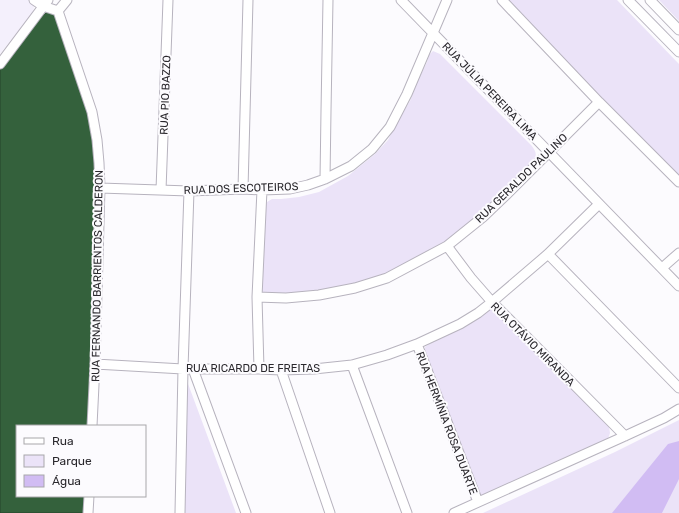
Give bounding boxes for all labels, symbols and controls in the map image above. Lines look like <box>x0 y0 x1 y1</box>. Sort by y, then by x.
street label: RUA JÚLIA PEREIRA LIMA <box>439 40 540 143</box>
street label: RUA PIO BAZZO <box>158 55 173 135</box>
street label: RUA GERALDO PAULINO <box>473 131 570 226</box>
street label: RUA FERNANDO BARRIENTOS CALDERON <box>89 170 106 382</box>
street label: RUA DOS ESCOTEIROS <box>183 180 299 197</box>
street label: RUA OTÁVIO MIRANDA <box>488 300 578 389</box>
street label: RUA HERMÍNIA ROSA DUARTE <box>413 350 480 497</box>
street label: RUA RICARDO DE FREITAS <box>186 362 320 375</box>
legend <box>16 425 146 497</box>
text: Rua <box>52 434 74 448</box>
text: Parque <box>52 454 92 468</box>
text: Água <box>52 474 81 488</box>

